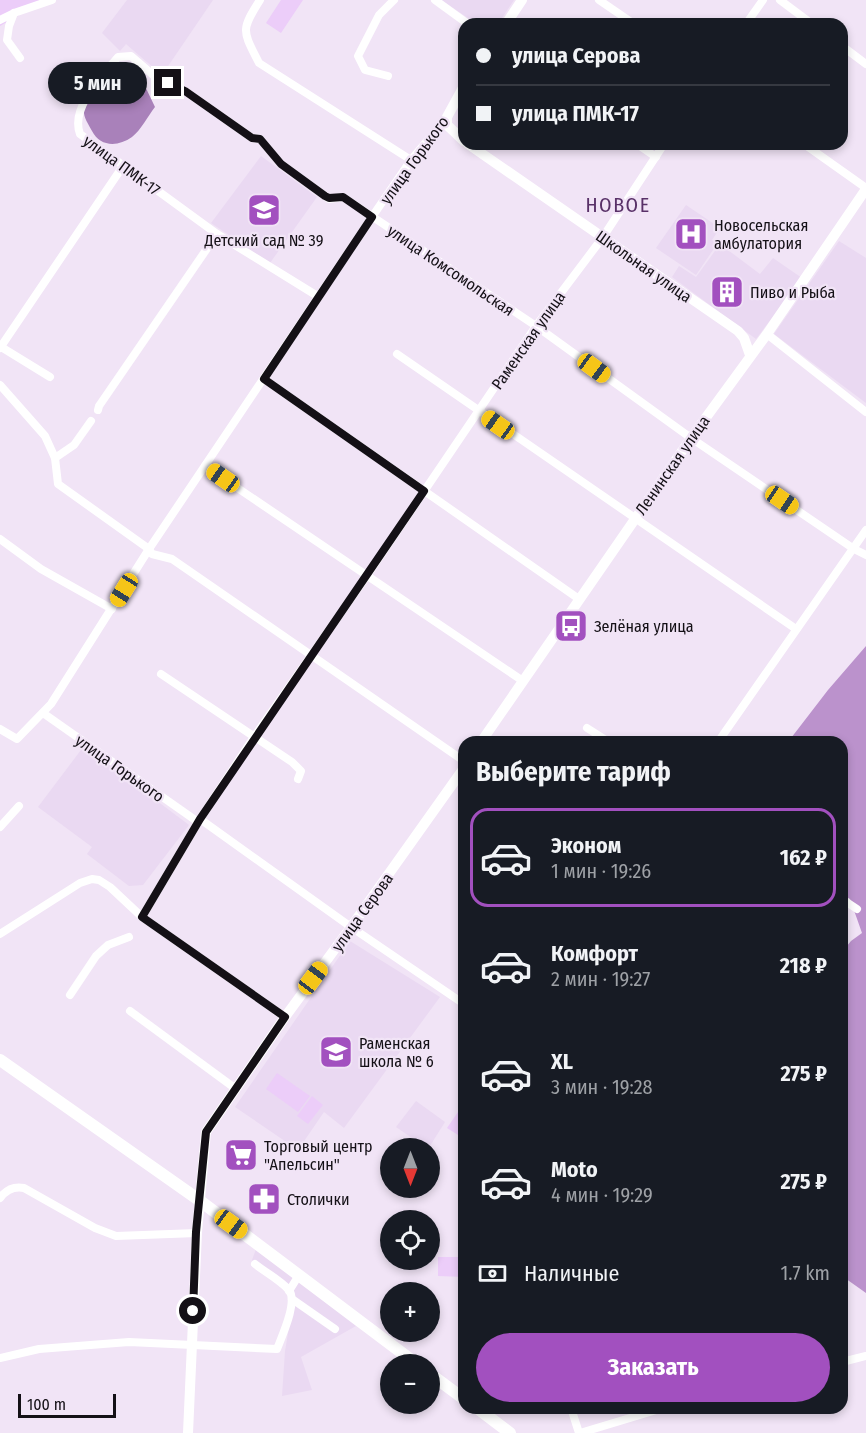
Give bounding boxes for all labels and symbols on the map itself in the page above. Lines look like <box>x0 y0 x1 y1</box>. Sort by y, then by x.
callout: 5 мин <box>48 62 147 104</box>
route end <box>154 69 181 96</box>
street label: улица Горького <box>376 113 453 208</box>
street label: улица ПМК-17 <box>80 131 164 200</box>
school or university icon: Детский сад № 39 <box>246 192 282 228</box>
district label: НОВОЕ <box>585 193 651 217</box>
hospital icon: Новосельская амбулатория <box>673 216 709 252</box>
place label: Новосельская амбулатория <box>714 216 808 253</box>
street label: улица Комсомольская <box>384 221 518 320</box>
street label: Школьная улица <box>592 226 695 307</box>
place label: Детский сад № 39 <box>204 231 324 250</box>
building icon: Пиво и Рыба <box>709 274 745 310</box>
place label: Пиво и Рыба <box>750 283 836 302</box>
street label: Раменская улица <box>488 287 569 393</box>
car <box>574 350 614 386</box>
car <box>478 407 518 443</box>
street label: Ленинская улица <box>631 412 714 519</box>
car <box>203 460 243 496</box>
car <box>762 482 802 518</box>
car <box>107 570 141 610</box>
bus stop icon: Зелёная улица <box>553 608 589 644</box>
place label: Зелёная улица <box>594 617 694 636</box>
street label: улица Горького <box>72 731 168 806</box>
street label: улица Серова <box>328 869 397 955</box>
car <box>295 958 331 998</box>
school or university icon: Раменская школа № 6 <box>318 1034 354 1070</box>
place label: Раменская школа № 6 <box>359 1034 434 1071</box>
supermarket icon: Торговый центр "Апельсин" <box>223 1137 259 1173</box>
place label: Торговый центр "Апельсин" <box>264 1137 372 1174</box>
north arrow <box>380 1138 440 1198</box>
pharmacy icon: Столички <box>246 1181 282 1217</box>
place label: Столички <box>287 1190 349 1209</box>
car <box>211 1206 251 1242</box>
route start <box>179 1297 206 1324</box>
scale bar <box>18 1391 116 1418</box>

